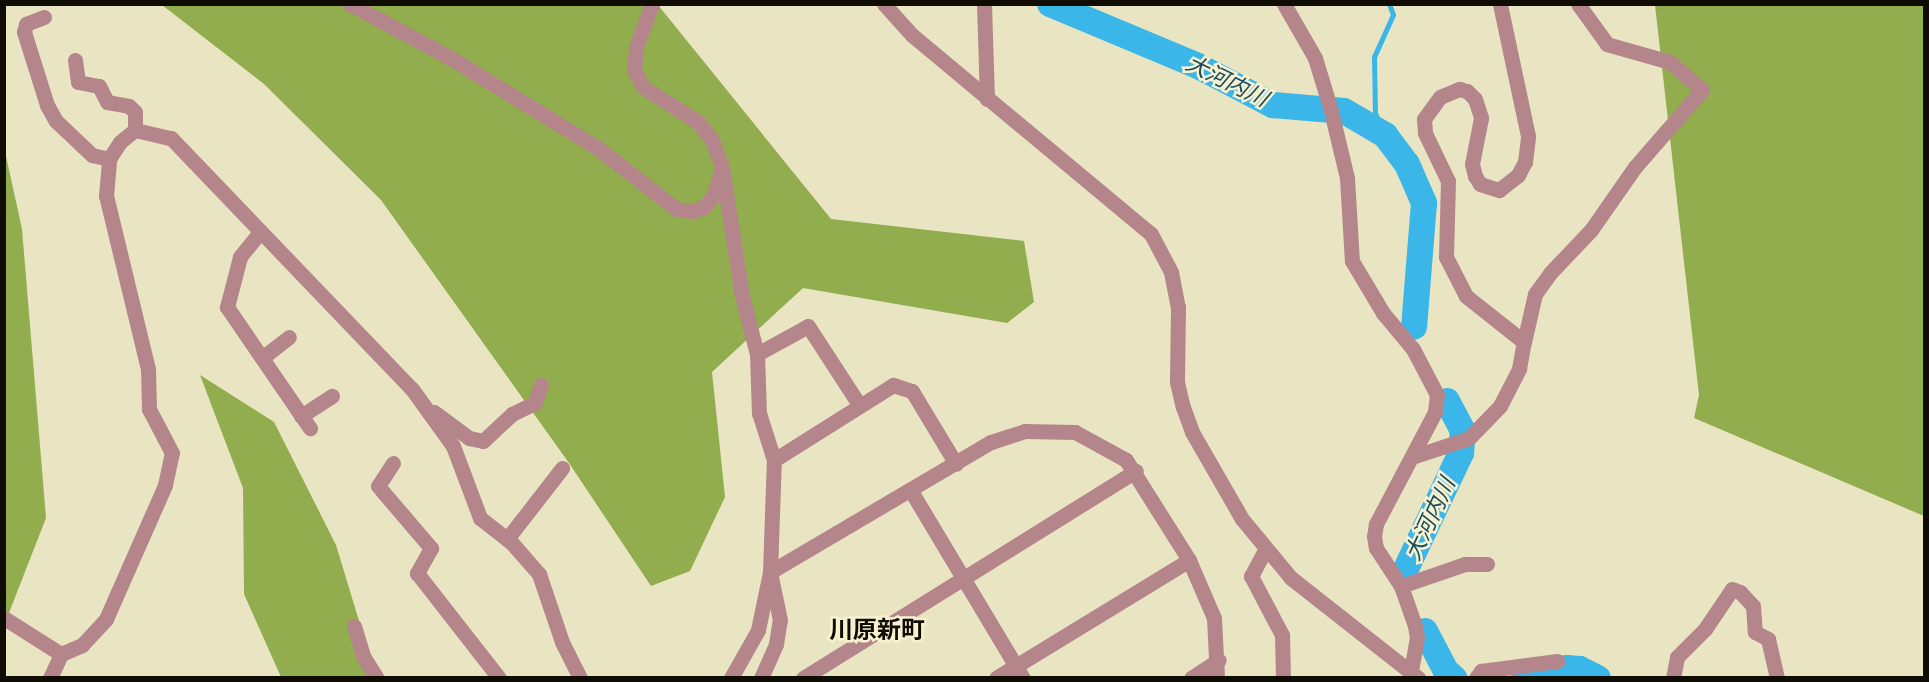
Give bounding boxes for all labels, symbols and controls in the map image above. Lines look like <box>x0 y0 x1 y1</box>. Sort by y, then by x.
water label: 大河内川 <box>1182 50 1272 112</box>
water label: 大河内川 <box>1399 474 1461 564</box>
district label: 川原新町 <box>829 616 925 644</box>

